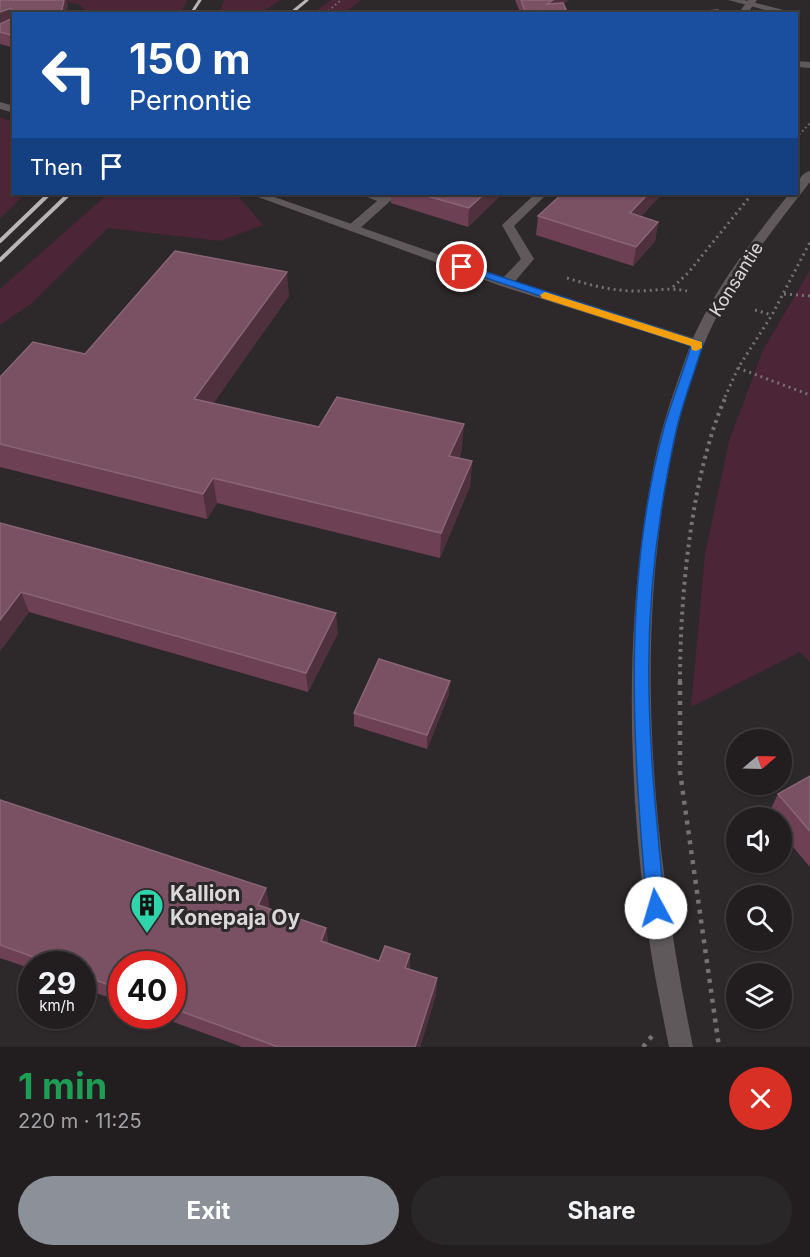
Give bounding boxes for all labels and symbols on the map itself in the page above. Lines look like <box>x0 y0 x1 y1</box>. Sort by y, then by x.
street label: Konsantie <box>705 238 767 320</box>
pin <box>436 241 487 292</box>
north arrow <box>726 729 792 795</box>
position arrow <box>624 876 688 940</box>
place label: Kallion Konepaja Oy <box>170 881 300 930</box>
building icon: Kallion Konepaja Oy <box>129 887 165 934</box>
speed limit sign: 40 <box>108 951 186 1029</box>

